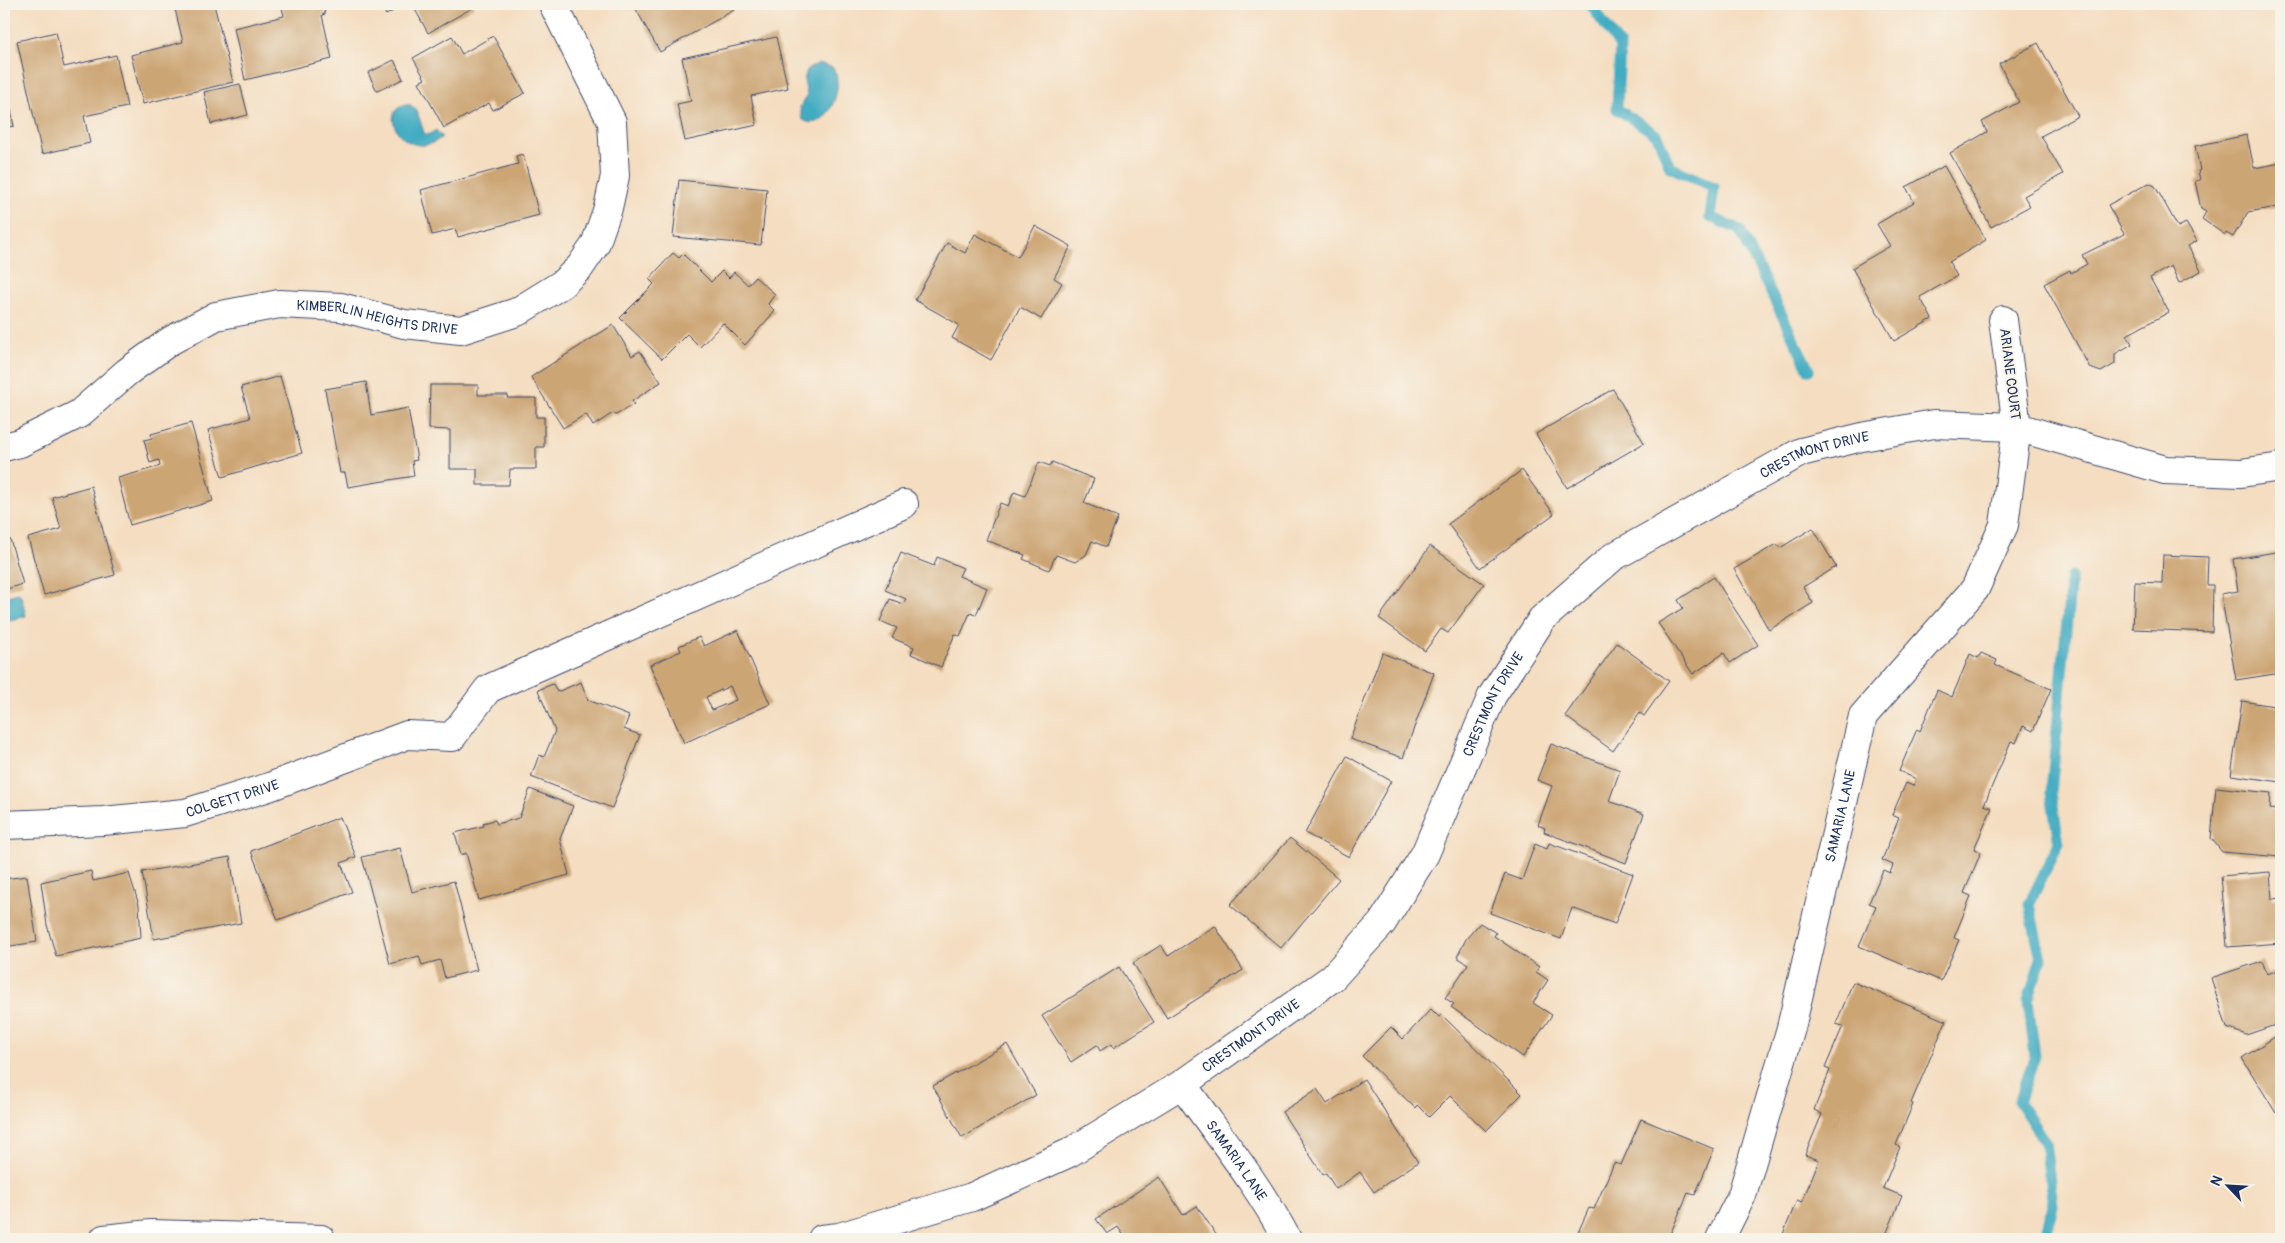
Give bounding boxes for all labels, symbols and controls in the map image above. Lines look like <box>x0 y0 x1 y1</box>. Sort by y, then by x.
street label: KIMBERLIN HEIGHTS DRIVE <box>296 296 459 338</box>
street label: ARIANE COURT <box>1996 327 2024 421</box>
street label: CRESTMONT DRIVE <box>1757 427 1870 482</box>
street label: CRESTMONT DRIVE <box>1459 649 1527 759</box>
street label: SAMARIA LANE <box>1821 768 1859 864</box>
street label: COLGETT DRIVE <box>184 776 281 821</box>
street label: CRESTMONT DRIVE <box>1198 995 1303 1076</box>
street label: SAMARIA LANE <box>1203 1117 1271 1204</box>
north arrow <box>2202 1160 2252 1210</box>
text: N <box>2207 1173 2226 1189</box>

